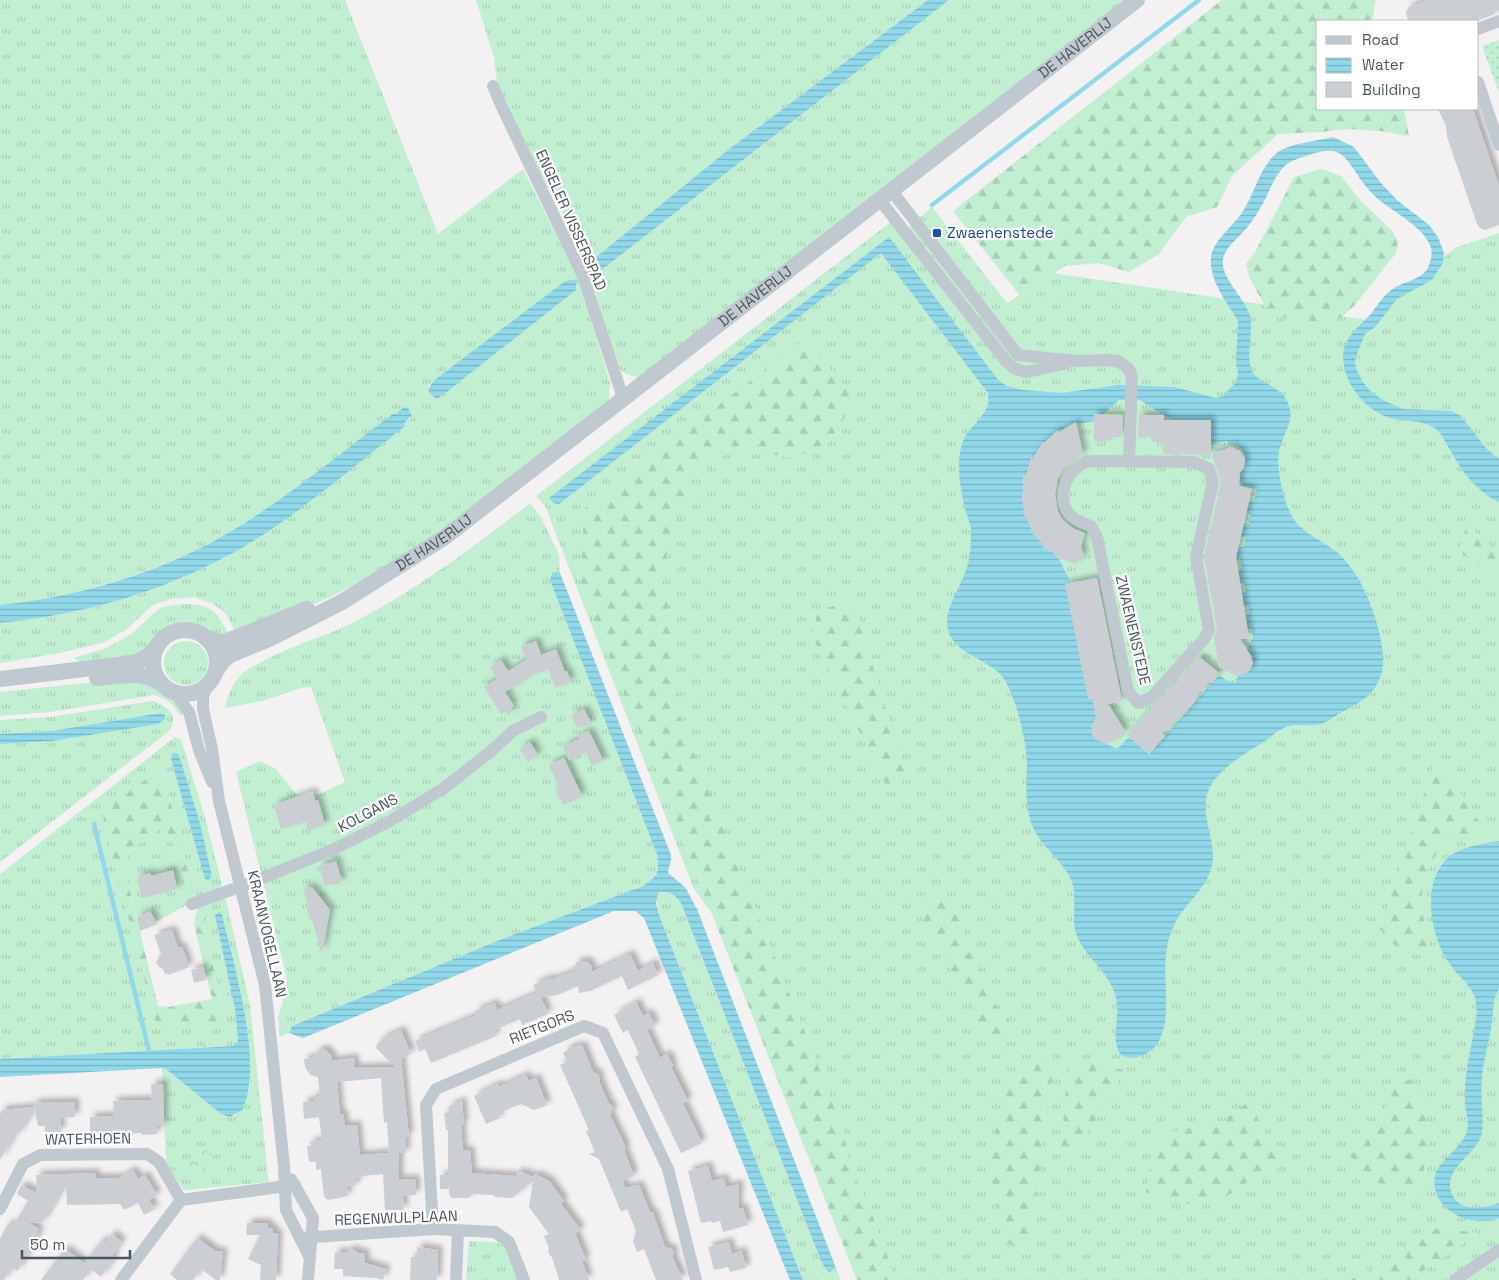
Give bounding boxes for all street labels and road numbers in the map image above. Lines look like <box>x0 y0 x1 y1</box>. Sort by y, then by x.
street label: DE HAVERLIJ <box>1034 13 1116 82</box>
street label: ENGELER VISSERSPAD <box>532 146 611 293</box>
street label: DE HAVERLIJ <box>714 261 796 331</box>
street label: DE HAVERLIJ <box>392 509 476 575</box>
street label: ZWAENENSTEDE <box>1112 573 1155 687</box>
street label: KOLGANS <box>335 789 401 836</box>
street label: KRAANVOGELLAAN <box>244 868 291 999</box>
street label: RIETGORS <box>506 1005 577 1048</box>
street label: WATERHOEN <box>45 1128 131 1149</box>
street label: REGENWULPLAAN <box>334 1206 458 1229</box>

